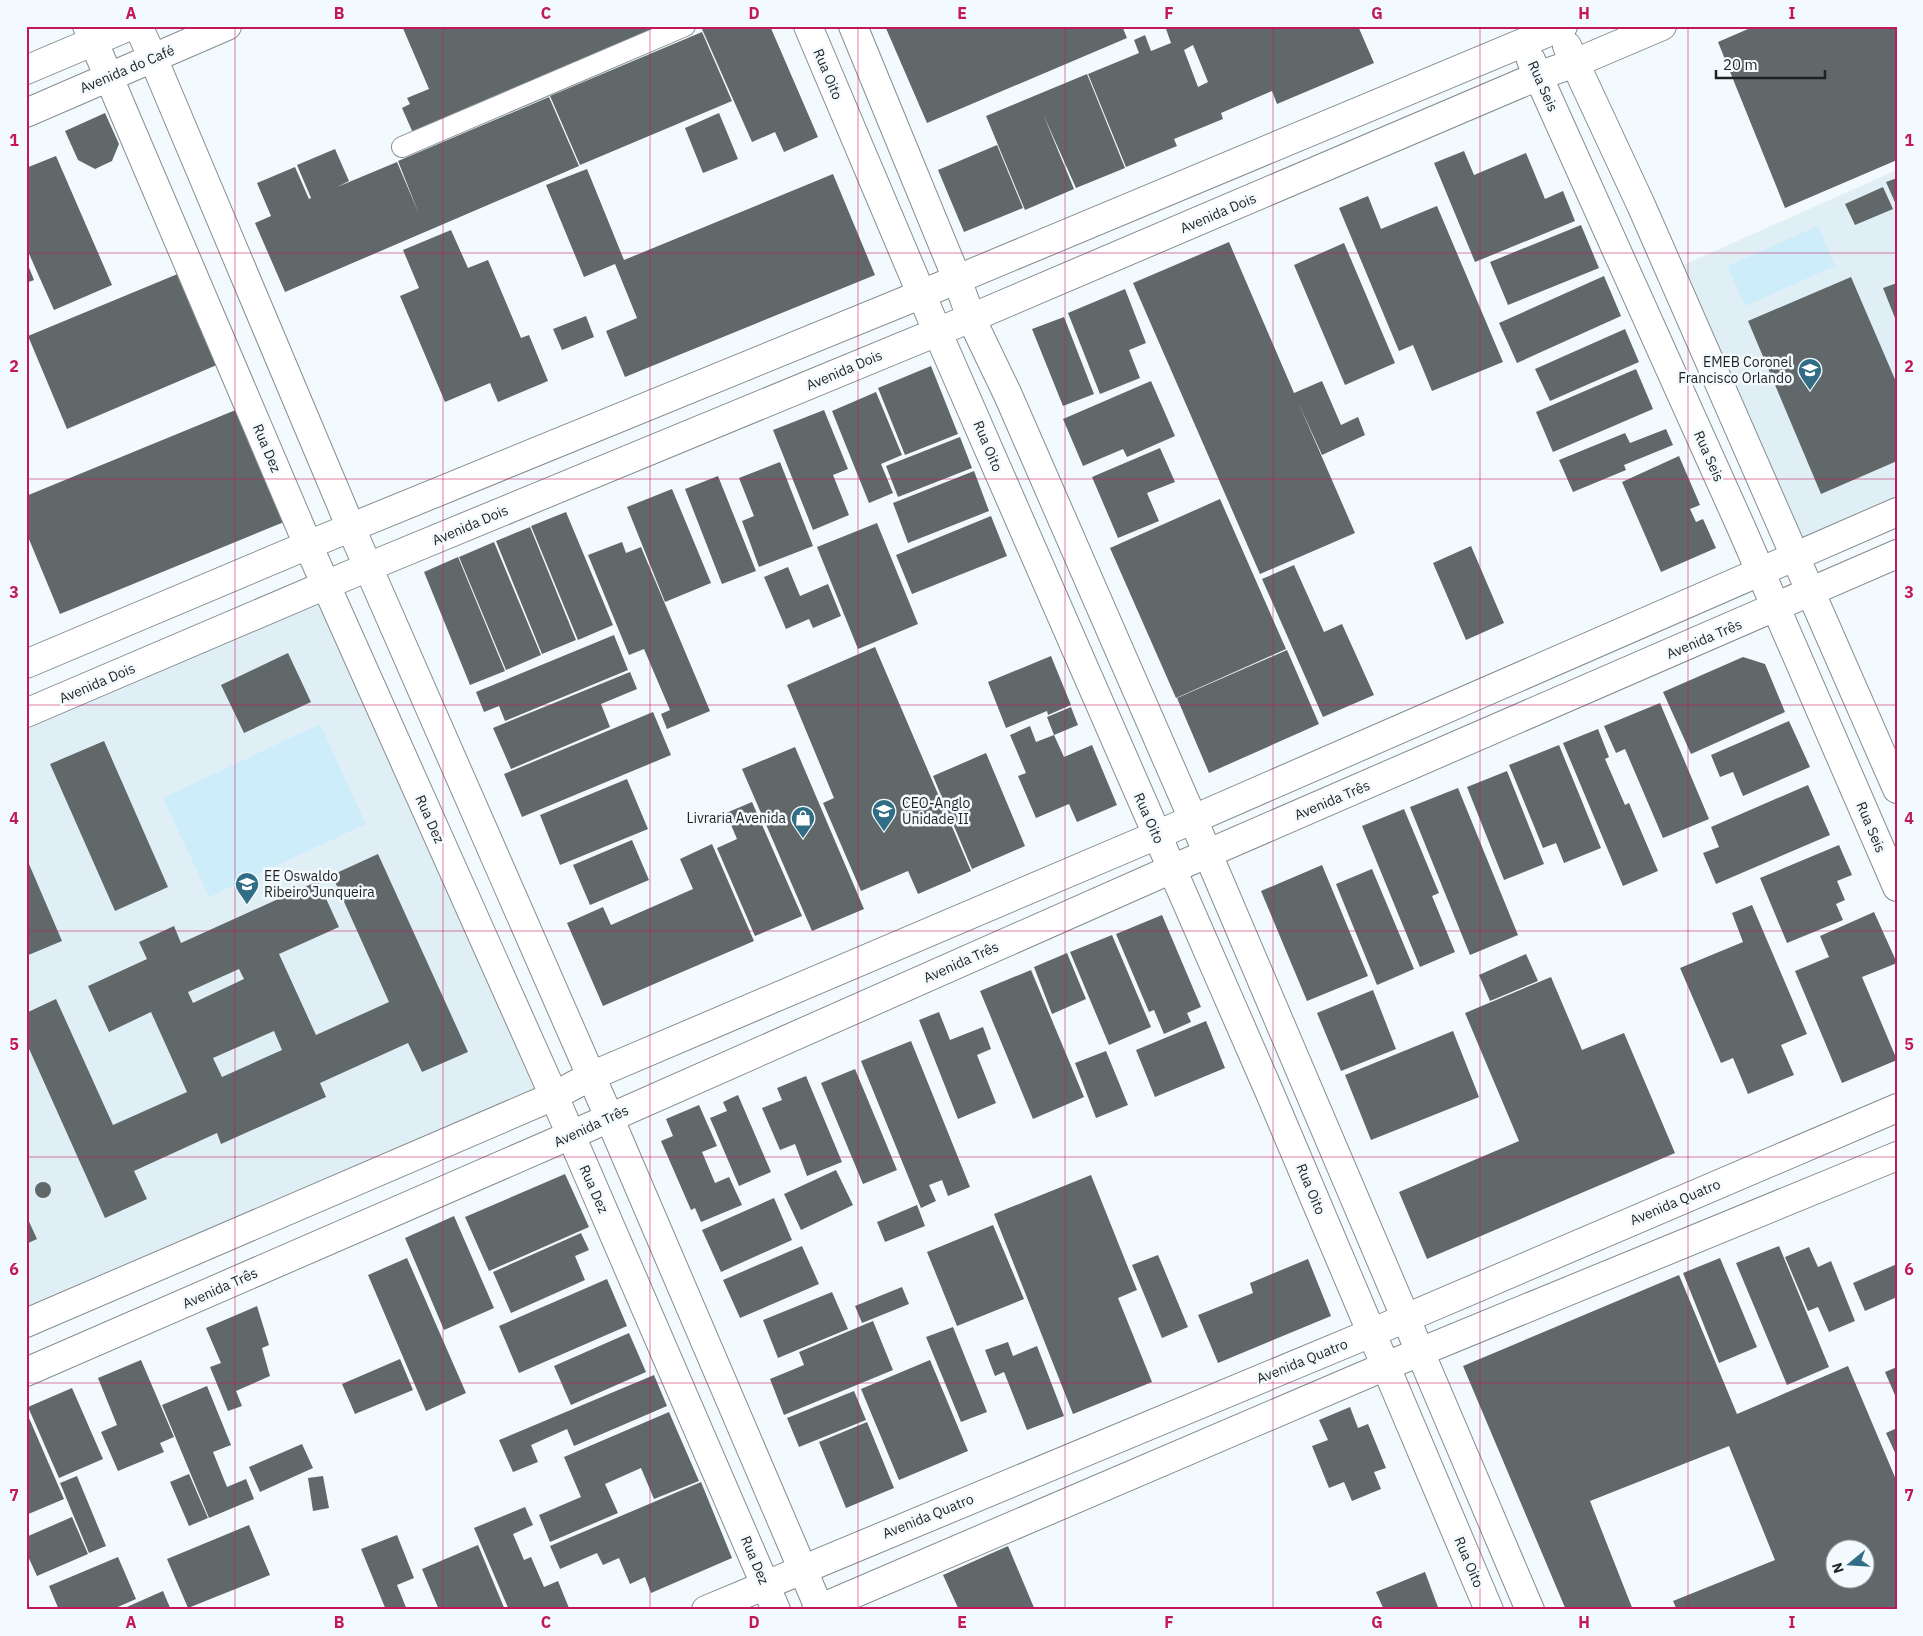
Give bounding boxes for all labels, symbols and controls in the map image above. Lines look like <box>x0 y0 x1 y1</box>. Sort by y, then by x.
text: A <box>126 3 137 23</box>
text: B <box>334 3 345 23</box>
text: C <box>541 3 551 23</box>
text: D <box>748 3 760 23</box>
text: E <box>957 3 967 23</box>
text: F <box>1164 3 1174 23</box>
text: G <box>1371 3 1383 23</box>
text: H <box>1578 3 1590 23</box>
text: I <box>1789 3 1796 23</box>
street label: Avenida do Café <box>77 41 177 97</box>
street label: Rua Oito <box>809 46 847 102</box>
scale bar <box>1716 48 1824 80</box>
text: 20 m <box>1723 55 1758 74</box>
street label: Rua Seis <box>1524 58 1562 114</box>
text: 1 <box>9 130 19 150</box>
text: 1 <box>1904 130 1914 150</box>
street label: Avenida Dois <box>1177 189 1259 237</box>
street label: Avenida Dois <box>803 346 885 394</box>
place label: EMEB Coronel Francisco Orlando <box>1678 353 1792 387</box>
text: 2 <box>9 356 19 376</box>
text: 2 <box>1904 356 1914 376</box>
school or university icon: EMEB Coronel Francisco Orlando <box>1797 357 1823 391</box>
street label: Rua Oito <box>969 418 1007 474</box>
street label: Rua Dez <box>249 421 285 476</box>
street label: Rua Seis <box>1690 428 1728 484</box>
street label: Avenida Dois <box>429 501 511 549</box>
text: 3 <box>9 582 19 602</box>
text: 3 <box>1904 582 1914 602</box>
street label: Avenida Três <box>1663 615 1745 663</box>
street label: Avenida Dois <box>56 659 138 707</box>
street label: Avenida Três <box>1291 776 1373 824</box>
street label: Rua Oito <box>1130 790 1168 846</box>
street label: Rua Dez <box>411 792 449 847</box>
place label: CEO-Anglo Unidade II <box>902 794 970 828</box>
school or university icon: CEO-Anglo Unidade II <box>871 798 897 832</box>
street label: Rua Seis <box>1852 799 1890 855</box>
shop icon: Livraria Avenida <box>790 805 816 839</box>
text: 4 <box>9 808 19 828</box>
text: 4 <box>1904 808 1914 828</box>
place label: Livraria Avenida <box>686 809 787 827</box>
place label: EE Oswaldo Ribeiro Junqueira <box>264 867 375 901</box>
school or university icon: EE Oswaldo Ribeiro Junqueira <box>234 871 260 905</box>
street label: Avenida Três <box>921 937 1002 987</box>
text: 5 <box>9 1034 19 1054</box>
text: 5 <box>1904 1034 1914 1054</box>
street label: Avenida Três <box>551 1101 631 1151</box>
street label: Rua Oito <box>1292 1161 1330 1217</box>
street label: Rua Dez <box>575 1162 613 1217</box>
street label: Avenida Quatro <box>1627 1175 1723 1229</box>
text: 6 <box>9 1259 19 1279</box>
text: 6 <box>1904 1259 1914 1279</box>
street label: Avenida Três <box>180 1263 261 1313</box>
street label: Avenida Quatro <box>1254 1334 1350 1387</box>
text: 7 <box>9 1485 19 1505</box>
text: 7 <box>1904 1485 1914 1505</box>
street label: Avenida Quatro <box>880 1489 976 1542</box>
street label: Rua Dez <box>737 1533 773 1588</box>
street label: Rua Oito <box>1450 1534 1488 1590</box>
north arrow <box>1826 1538 1876 1588</box>
text: N <box>1828 1560 1848 1576</box>
text: A <box>126 1612 137 1632</box>
text: B <box>334 1612 345 1632</box>
text: C <box>541 1612 551 1632</box>
text: D <box>748 1612 760 1632</box>
text: E <box>957 1612 967 1632</box>
text: F <box>1164 1612 1174 1632</box>
text: G <box>1371 1612 1383 1632</box>
text: H <box>1578 1612 1590 1632</box>
text: I <box>1789 1612 1796 1632</box>

